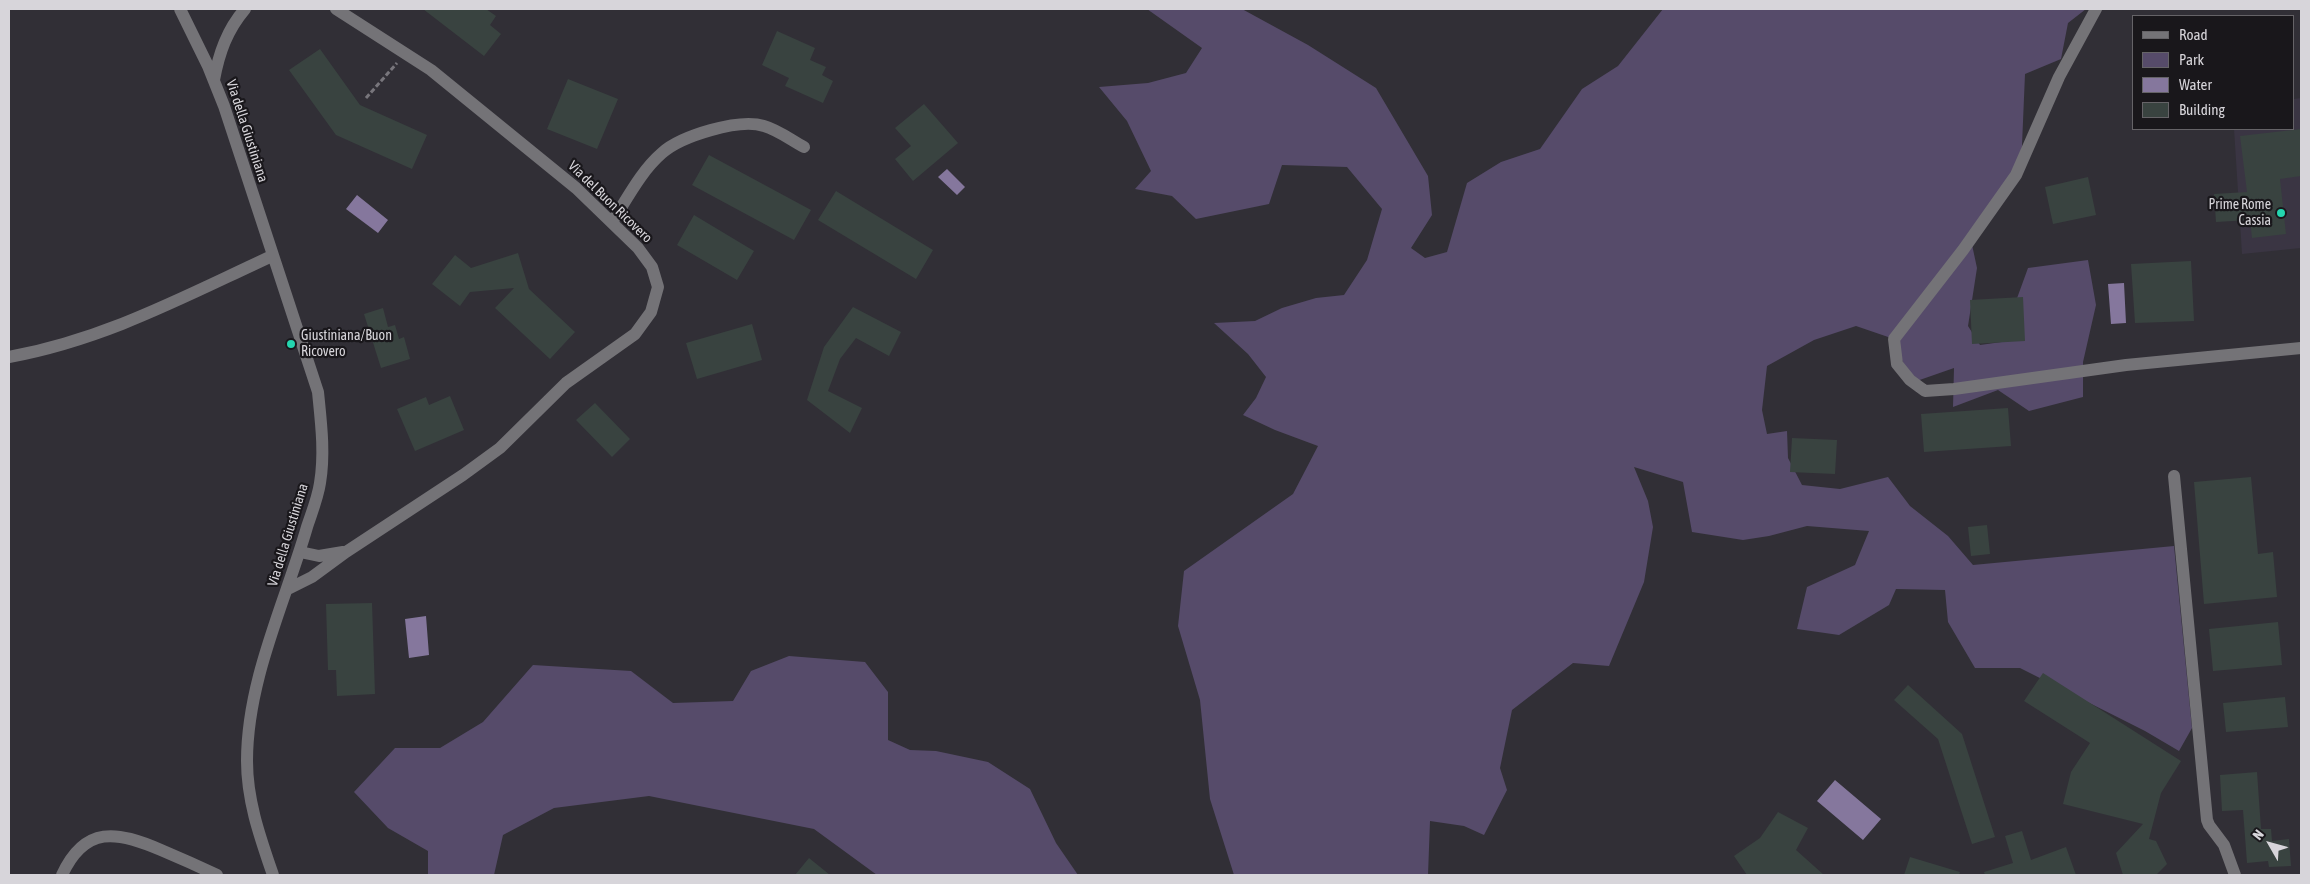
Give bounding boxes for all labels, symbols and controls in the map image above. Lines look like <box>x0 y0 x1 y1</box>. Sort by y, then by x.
legend <box>2132 15 2295 130</box>
text: Road <box>2179 26 2208 43</box>
text: Park <box>2179 51 2204 68</box>
text: Water <box>2179 76 2212 93</box>
street label: Via della Giustiniana <box>223 78 271 184</box>
text: Building <box>2179 101 2225 118</box>
street label: Via del Buon Ricovero <box>564 158 656 246</box>
place label: Prime Rome Cassia <box>2208 197 2271 230</box>
marker: Prime Rome Cassia <box>2275 207 2287 219</box>
place label: Giustiniana/Buon Ricovero <box>301 328 392 361</box>
marker: Giustiniana/Buon Ricovero <box>285 338 297 350</box>
street label: Via della Giustiniana <box>264 481 312 589</box>
north arrow <box>2245 819 2295 869</box>
text: N <box>2249 827 2267 843</box>

